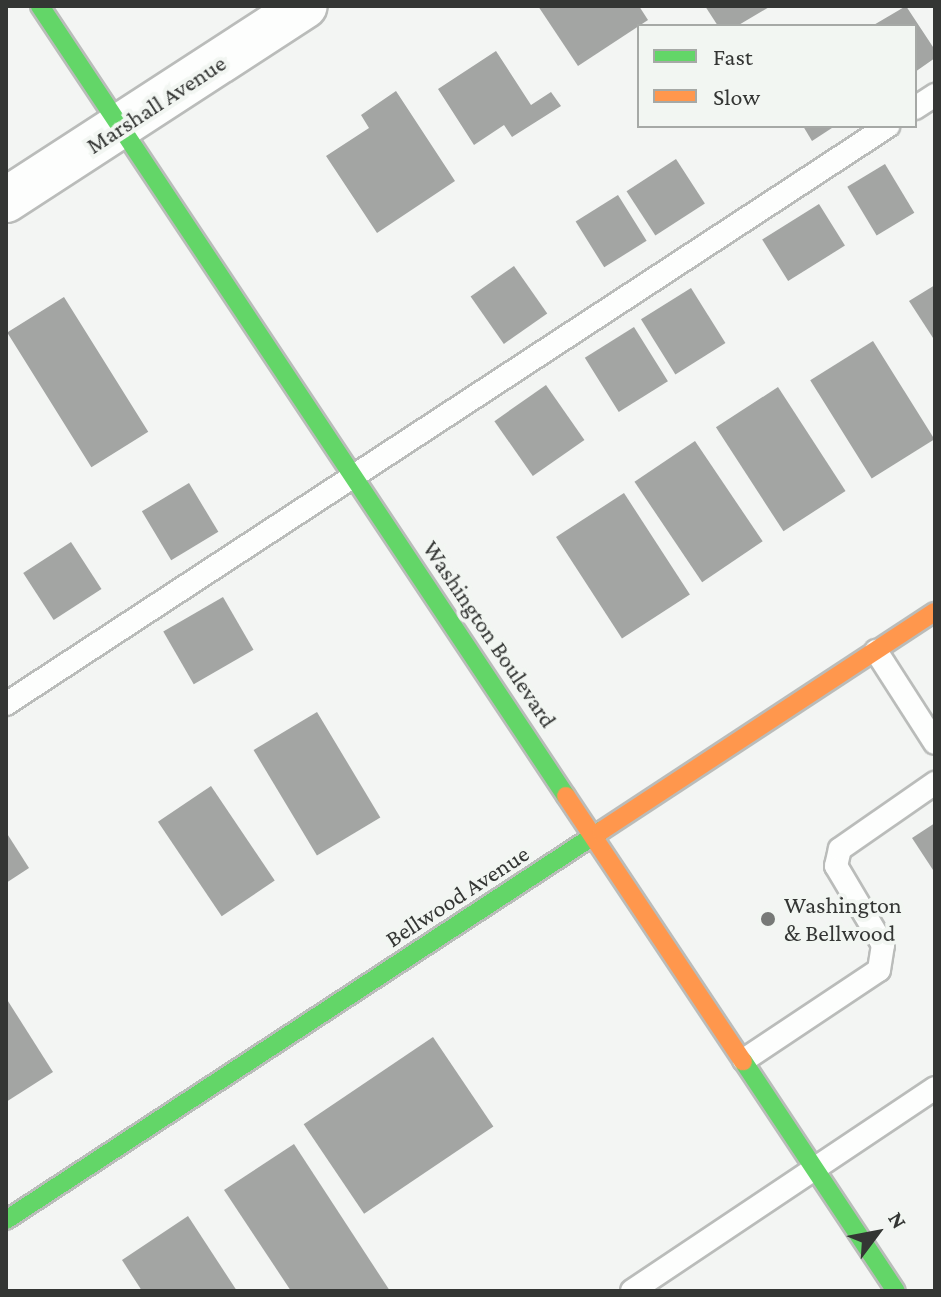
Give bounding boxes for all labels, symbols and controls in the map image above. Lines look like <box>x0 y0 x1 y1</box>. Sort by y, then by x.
legend <box>637 24 917 128</box>
text: Fast <box>713 43 753 70</box>
street label: Marshall Avenue <box>81 48 231 160</box>
text: Slow <box>713 83 760 110</box>
street label: Washington Boulevard <box>417 535 563 733</box>
street label: Bellwood Avenue <box>380 839 534 953</box>
place label: Washington & Bellwood <box>784 891 902 947</box>
marker: Washington & Bellwood <box>759 910 777 928</box>
north arrow <box>837 1193 917 1273</box>
text: N <box>883 1207 912 1233</box>

